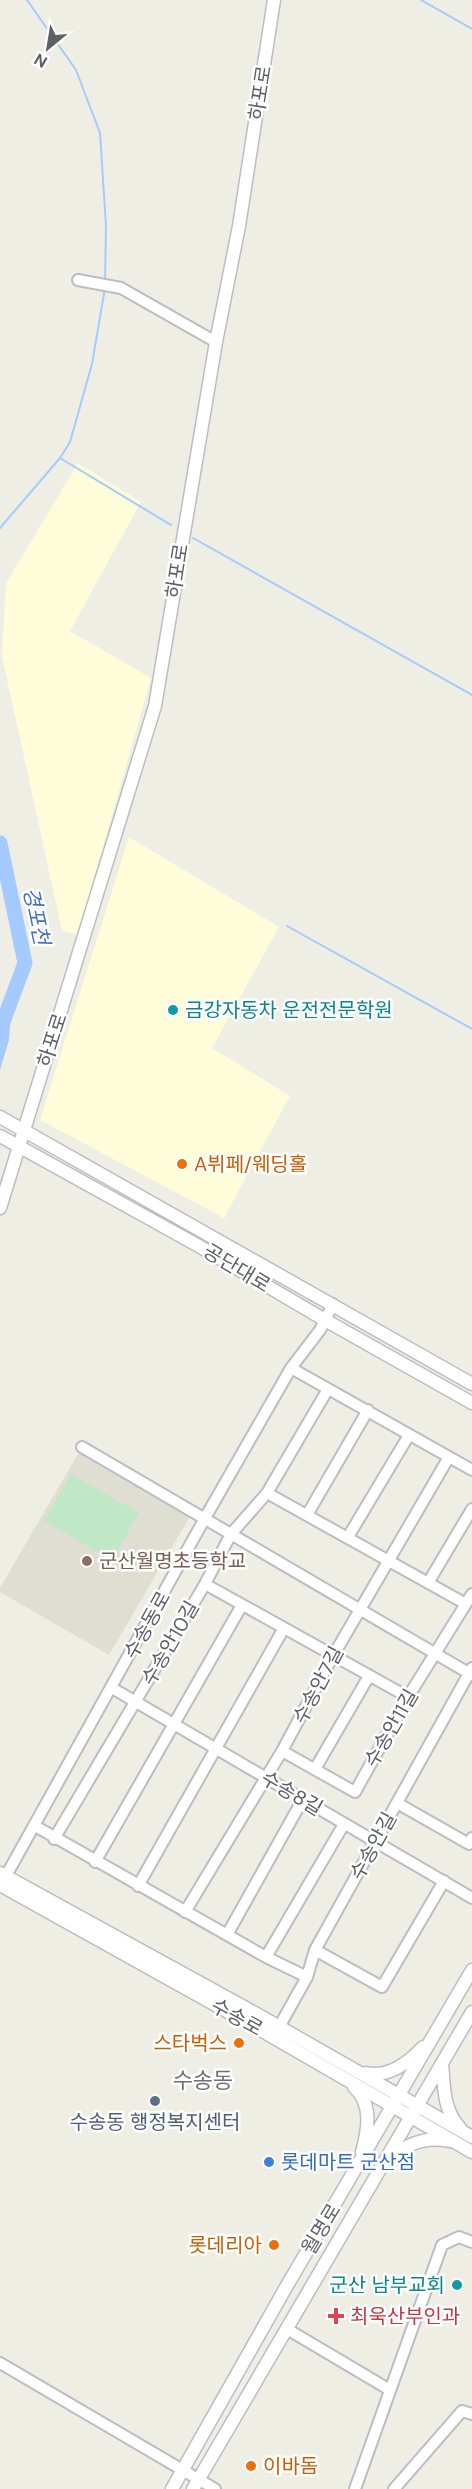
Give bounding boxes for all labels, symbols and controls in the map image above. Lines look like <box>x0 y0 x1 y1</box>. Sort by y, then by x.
north arrow <box>18 18 78 78</box>
text: N <box>30 49 51 73</box>
street label: 하포로 <box>243 64 277 122</box>
street label: 하포로 <box>160 542 194 600</box>
water label: 경포천 <box>16 885 56 950</box>
place label: 금강자동차 운전전문학원 <box>185 997 393 1023</box>
marker: 금강자동차 운전전문학원 <box>166 1003 180 1017</box>
street label: 하포로 <box>31 1010 73 1070</box>
place label: A뷔페/웨딩홀 <box>194 1151 307 1177</box>
marker: A뷔페/웨딩홀 <box>175 1157 189 1171</box>
street label: 공단대로 <box>199 1238 275 1298</box>
place label: 군산월명초등학교 <box>99 1548 246 1574</box>
marker: 군산월명초등학교 <box>80 1554 94 1568</box>
street label: 수송동로 <box>118 1587 176 1663</box>
street label: 수송안10길 <box>135 1596 205 1690</box>
street label: 수송안7길 <box>287 1642 349 1728</box>
street label: 수송안11길 <box>358 1684 424 1772</box>
street label: 수송8길 <box>256 1765 328 1821</box>
street label: 수송안길 <box>344 1808 402 1884</box>
street label: 수송로 <box>207 1992 267 2042</box>
place label: 스타벅스 <box>153 2030 227 2056</box>
marker: 스타벅스 <box>232 2036 246 2050</box>
district label: 수송동 <box>173 2066 233 2095</box>
marker: 수송동 행정복지센터 <box>148 2094 162 2108</box>
place label: 수송동 행정복지센터 <box>70 2109 240 2135</box>
place label: 롯데마트 군산점 <box>281 2149 415 2175</box>
marker: 롯데마트 군산점 <box>262 2155 276 2169</box>
street label: 월명로 <box>296 2199 346 2259</box>
place label: 롯데리아 <box>188 2232 262 2258</box>
marker: 롯데리아 <box>267 2238 281 2252</box>
place label: 군산 남부교회 <box>329 2272 445 2298</box>
marker: 군산 남부교회 <box>450 2278 464 2292</box>
place label: 최욱산부인과 <box>350 2303 460 2329</box>
marker: 최욱산부인과 <box>327 2307 345 2325</box>
place label: 이바돔 <box>263 2453 318 2479</box>
marker: 이바돔 <box>244 2459 258 2473</box>

